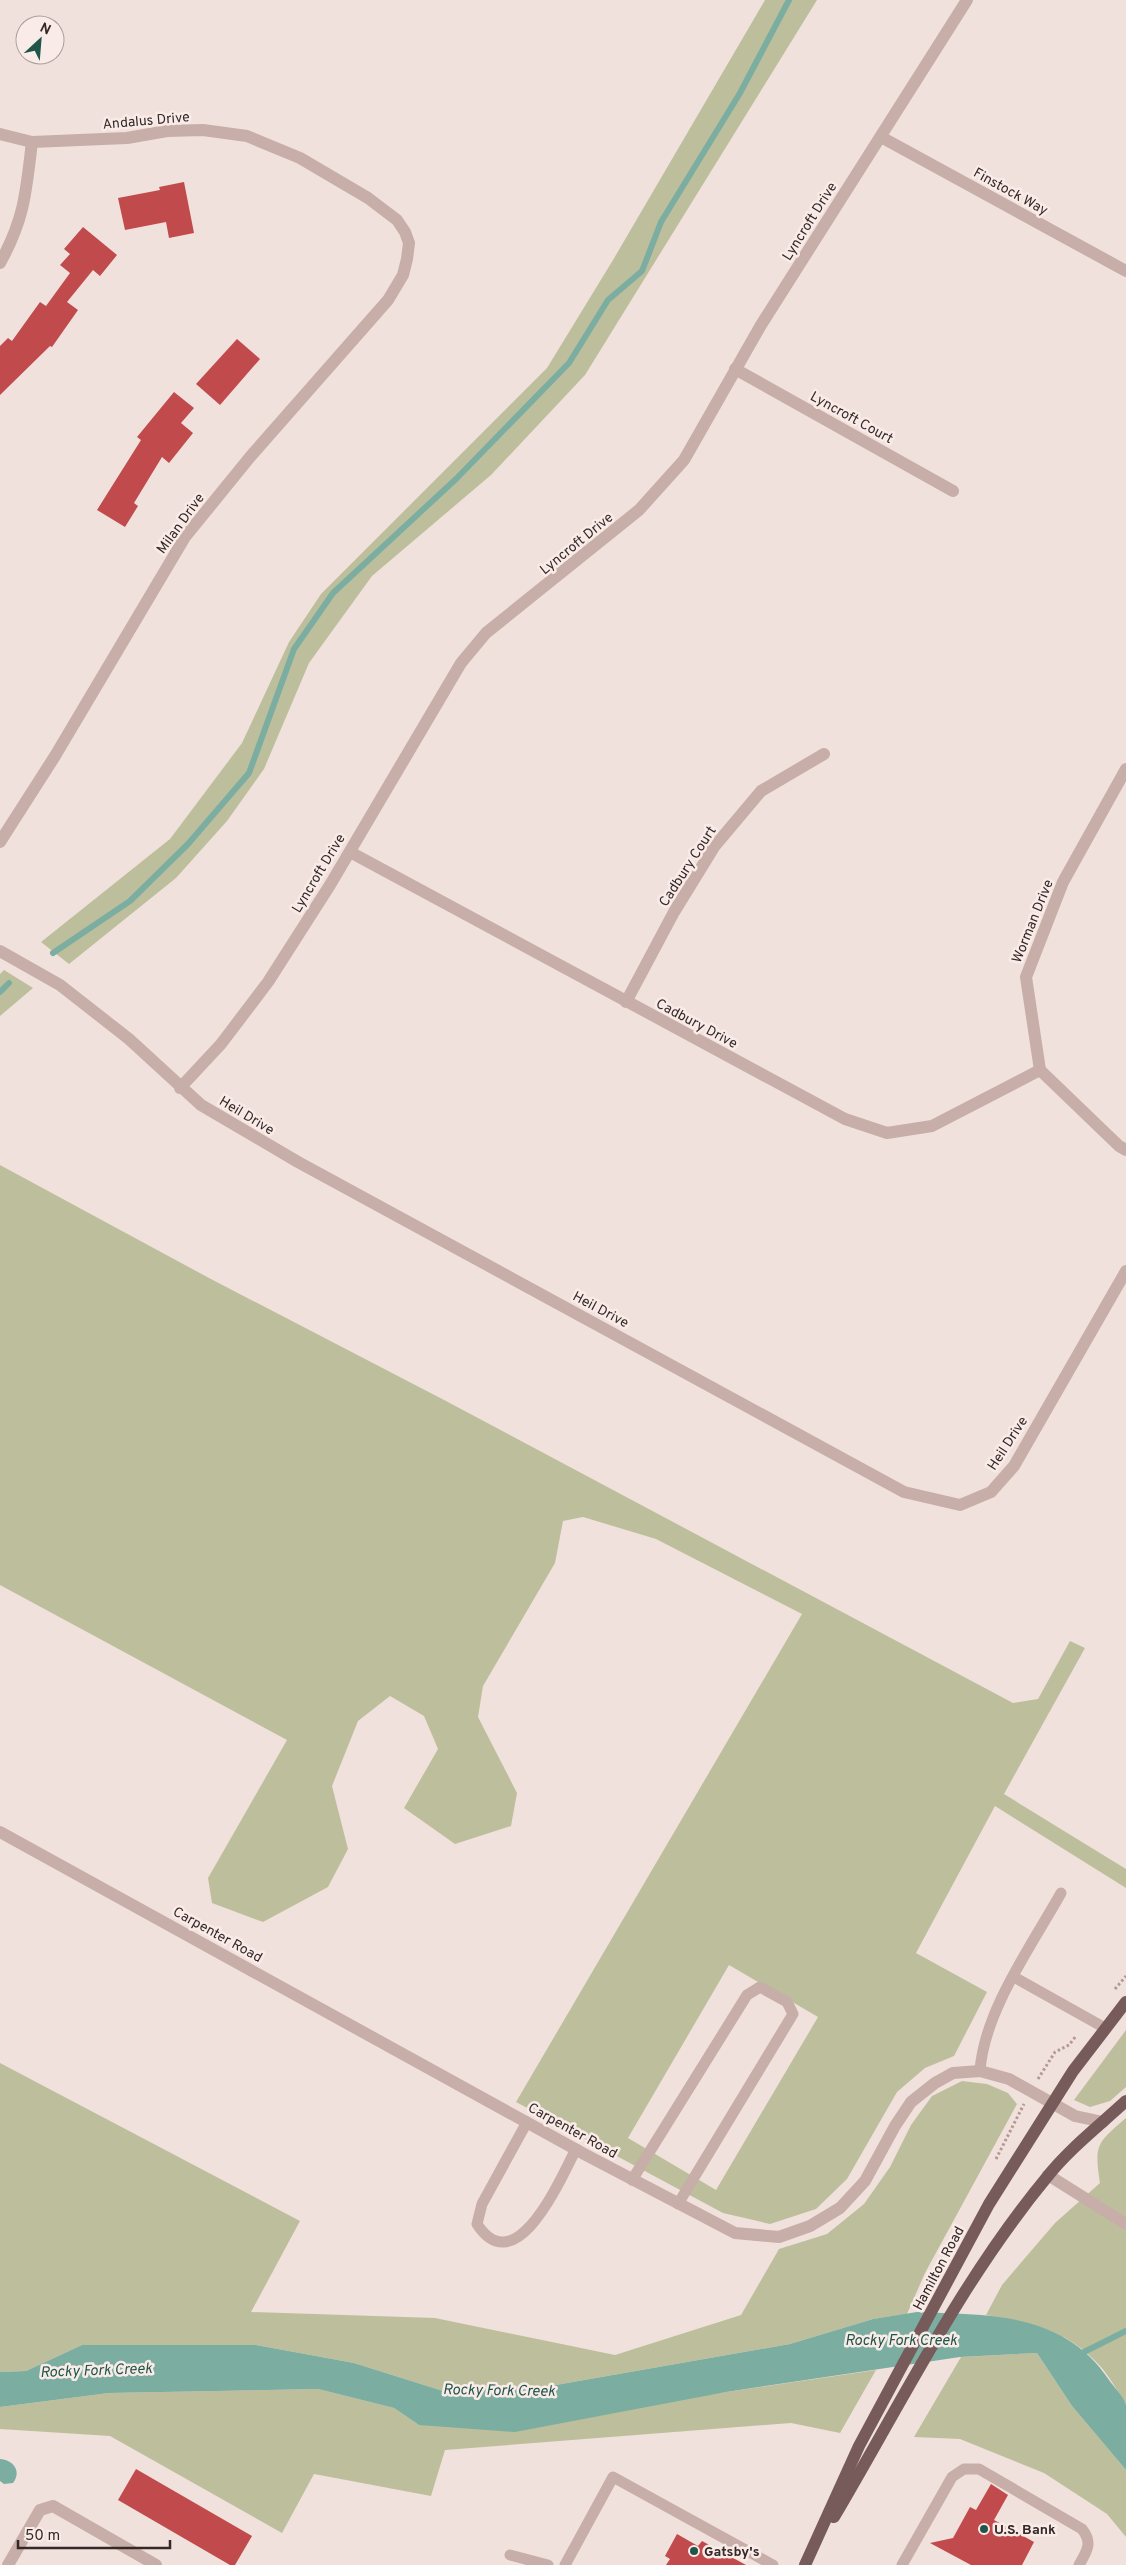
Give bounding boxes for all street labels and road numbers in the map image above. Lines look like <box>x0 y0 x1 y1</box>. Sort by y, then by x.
street label: Andalus Drive <box>102 109 190 134</box>
street label: Finstock Way <box>970 165 1050 220</box>
street label: Lyncroft Drive <box>779 179 841 264</box>
street label: Lyncroft Court <box>807 389 896 448</box>
street label: Milan Drive <box>154 490 209 557</box>
street label: Lyncroft Drive <box>537 509 617 579</box>
street label: Cadbury Court <box>656 823 721 910</box>
street label: Lyncroft Drive <box>289 831 350 916</box>
street label: Worman Drive <box>1009 877 1058 966</box>
street label: Cadbury Drive <box>653 996 740 1053</box>
street label: Heil Drive <box>216 1093 277 1139</box>
street label: Heil Drive <box>569 1288 631 1332</box>
street label: Heil Drive <box>985 1414 1032 1474</box>
street label: Carpenter Road <box>170 1904 265 1967</box>
street label: Carpenter Road <box>525 2100 620 2163</box>
street label: Hamilton Road <box>910 2224 969 2314</box>

